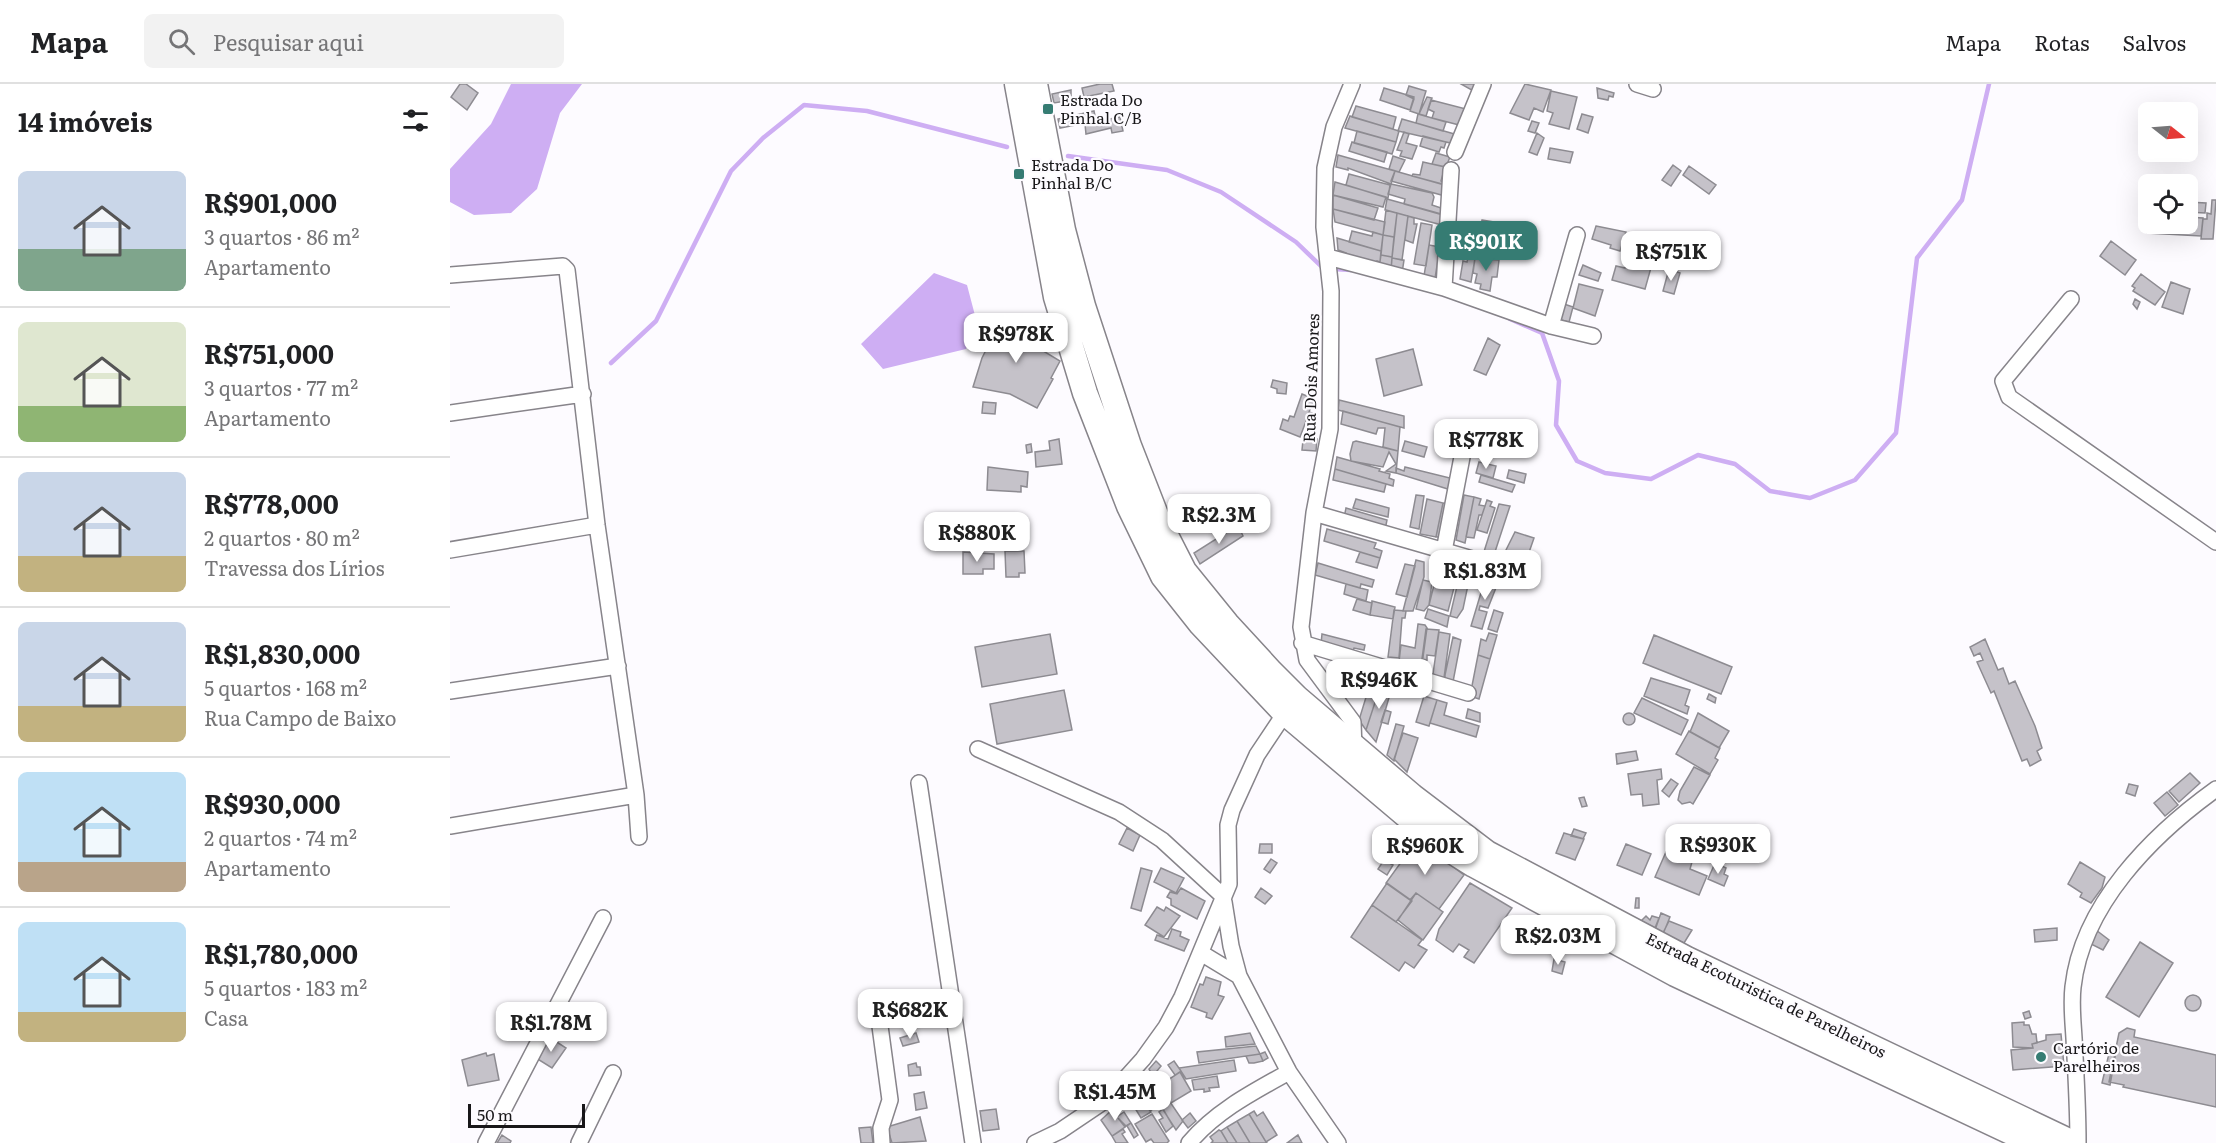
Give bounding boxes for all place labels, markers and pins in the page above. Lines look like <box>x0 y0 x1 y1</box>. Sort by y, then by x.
place label: Estrada Do Pinhal C/B <box>1060 87 1143 129</box>
marker: Estrada Do Pinhal C/B <box>1041 102 1055 116</box>
place label: Estrada Do Pinhal B/C <box>1031 152 1114 194</box>
marker: Estrada Do Pinhal B/C <box>1012 167 1026 181</box>
pin: R$901K <box>1437 221 1535 272</box>
pin: R$751K <box>1622 231 1720 282</box>
pin: R$978K <box>967 313 1065 364</box>
pin: R$778K <box>1437 419 1535 470</box>
pin: R$2.3M <box>1170 494 1268 545</box>
pin: R$880K <box>928 512 1026 563</box>
pin: R$1.83M <box>1430 550 1540 601</box>
pin: R$946K <box>1330 659 1428 710</box>
pin: R$930K <box>1669 824 1767 875</box>
pin: R$960K <box>1376 825 1474 876</box>
pin: R$2.03M <box>1503 915 1613 966</box>
pin: R$682K <box>861 989 959 1040</box>
pin: R$1.78M <box>496 1002 606 1053</box>
place label: Cartório de Parelheiros <box>2053 1035 2140 1077</box>
marker: Cartório de Parelheiros <box>2034 1050 2048 1064</box>
pin: R$1.45M <box>1060 1071 1170 1122</box>

